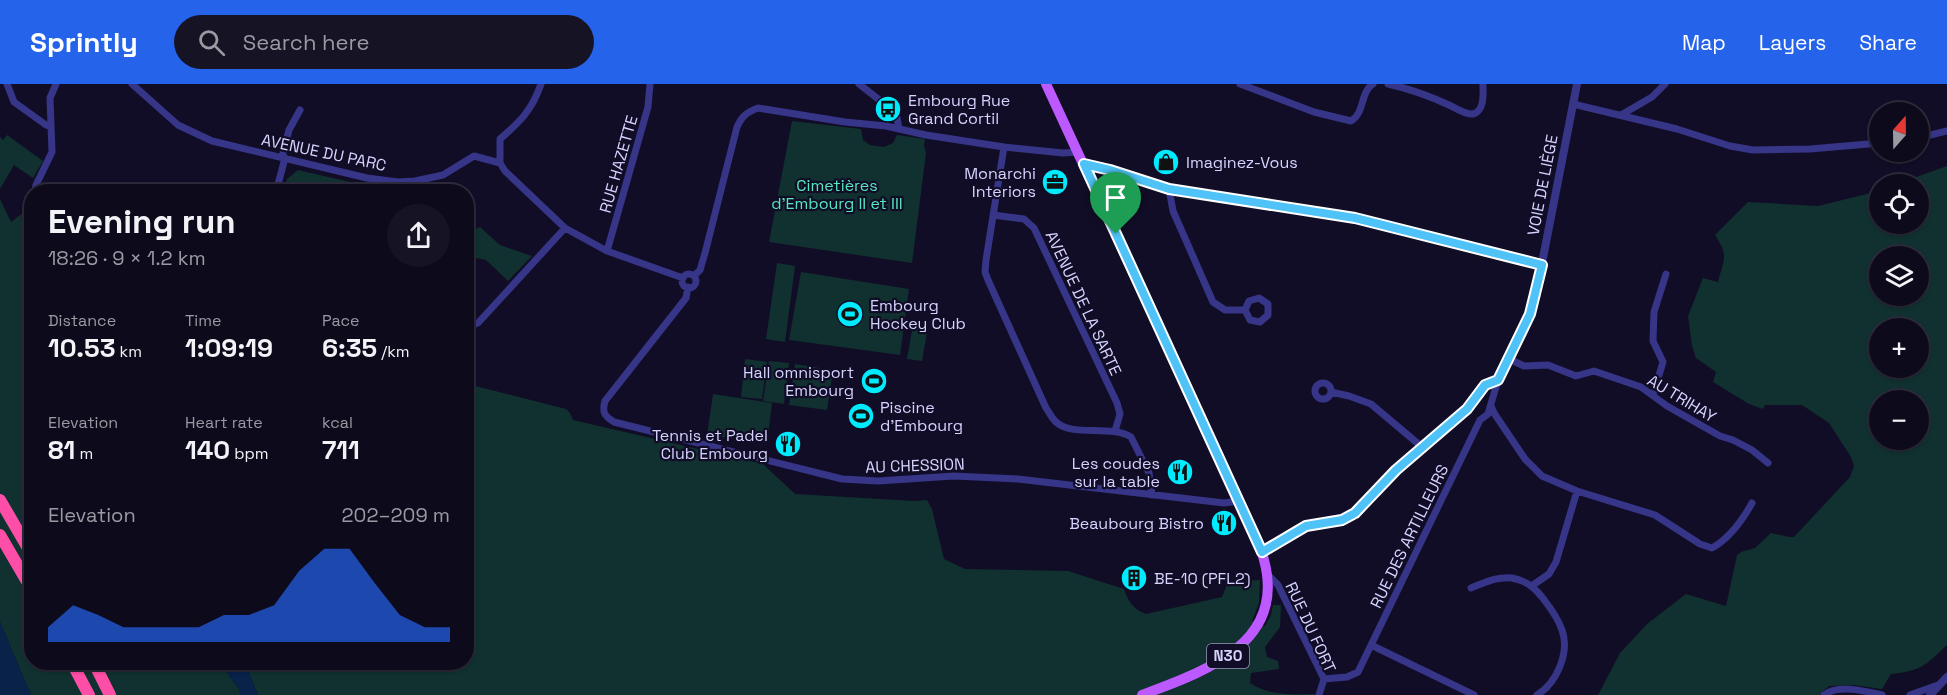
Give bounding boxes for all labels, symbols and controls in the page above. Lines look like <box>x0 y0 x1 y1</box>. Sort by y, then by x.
search box <box>174 15 594 69</box>
text: Sprintly <box>30 24 138 60</box>
icon: search <box>195 26 228 59</box>
text: Search here <box>243 28 370 56</box>
text: Map <box>1682 29 1726 56</box>
text: Layers <box>1759 29 1826 56</box>
text: Share <box>1859 29 1917 56</box>
place label: Embourg Rue Grand Cortil <box>908 90 1010 129</box>
bus stop icon: Embourg Rue Grand Cortil <box>873 94 903 124</box>
north arrow <box>1869 102 1929 162</box>
map controls <box>1869 102 1929 450</box>
street label: RUE HAZETTE <box>595 113 642 215</box>
street label: AVENUE DU PARC <box>260 129 388 176</box>
street label: VOIE DE LIÈGE <box>1522 133 1563 237</box>
shop icon: Imaginez-Vous <box>1151 147 1181 177</box>
place label: Imaginez-Vous <box>1186 152 1298 173</box>
place label: Monarchi Interiors <box>964 163 1036 202</box>
office icon: Monarchi Interiors <box>1040 167 1070 197</box>
pin <box>1090 172 1141 234</box>
button: locate <box>1869 174 1929 234</box>
park label: Cimetières d'Embourg II et III <box>771 175 903 214</box>
icon: arrive <box>1099 181 1132 214</box>
text: Evening run <box>48 201 236 243</box>
button: share <box>387 204 450 267</box>
street label: AVENUE DE LA SARTE <box>1041 228 1126 379</box>
text: 18:26 · 9 × 1.2 km <box>48 245 206 271</box>
button: layers <box>1869 246 1929 306</box>
place label: Embourg Hockey Club <box>870 295 966 334</box>
sports icon: Embourg Hockey Club <box>835 299 865 329</box>
text: Distance <box>48 310 116 331</box>
text: Time <box>185 310 221 331</box>
text: Pace <box>322 310 359 331</box>
button: + <box>1869 318 1929 378</box>
text: 10.53 <box>48 331 115 365</box>
text: 1:09:19 <box>185 331 273 365</box>
text: 6:35 <box>322 331 377 365</box>
text: km <box>115 341 142 362</box>
text: /km <box>377 341 410 362</box>
place label: Hall omnisport Embourg <box>743 362 854 401</box>
sports icon: Hall omnisport Embourg <box>859 366 889 396</box>
street label: AU TRIHAY <box>1643 370 1720 427</box>
button: − <box>1869 390 1929 450</box>
place label: Piscine d’Embourg <box>880 397 963 436</box>
sports icon: Piscine d’Embourg <box>846 401 876 431</box>
text: Elevation <box>48 412 118 433</box>
text: Heart rate <box>185 412 263 433</box>
text: kcal <box>322 412 353 433</box>
place label: Tennis et Padel Club Embourg <box>652 425 768 464</box>
restaurant icon: Tennis et Padel Club Embourg <box>773 429 803 459</box>
text: 81 <box>48 433 75 467</box>
text: 140 <box>185 433 230 467</box>
text: 711 <box>322 433 360 467</box>
text: m <box>75 443 93 464</box>
text: bpm <box>230 443 269 464</box>
street label: AU CHESSION <box>865 453 965 478</box>
place label: Les coudes sur la table <box>1072 453 1160 492</box>
restaurant icon: Les coudes sur la table <box>1165 457 1195 487</box>
street label: RUE DES ARTILLEURS <box>1365 461 1454 612</box>
text: Elevation <box>48 502 136 528</box>
text: 202–209 m <box>342 502 450 528</box>
restaurant icon: Beaubourg Bistro <box>1209 508 1239 538</box>
place label: Beaubourg Bistro <box>1069 513 1204 534</box>
building icon: BE-10 (PFL2) <box>1119 563 1149 593</box>
place label: BE-10 (PFL2) <box>1154 568 1251 589</box>
street label: RUE DU FORT <box>1280 578 1341 676</box>
road number: N30 <box>1207 644 1249 668</box>

